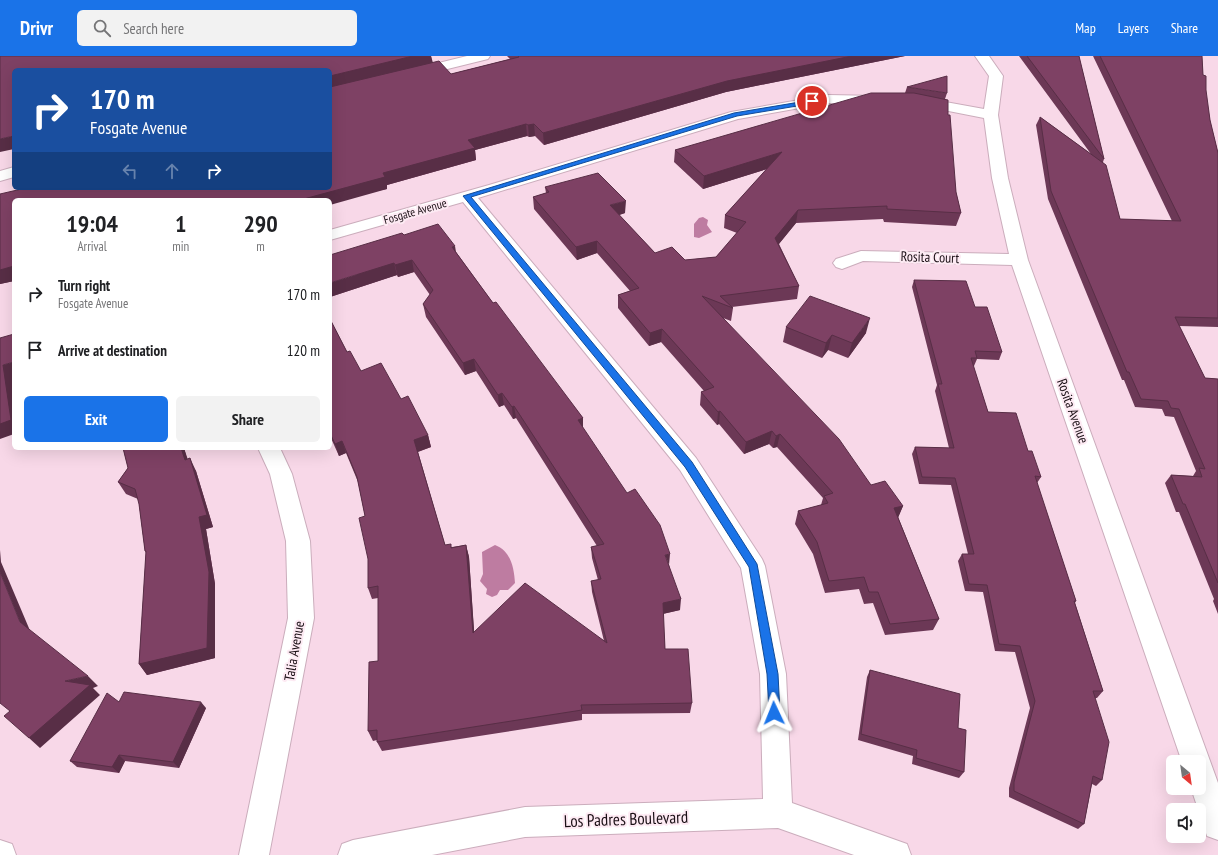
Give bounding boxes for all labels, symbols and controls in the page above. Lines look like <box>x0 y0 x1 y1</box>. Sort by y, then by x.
search box <box>77 10 357 46</box>
text: Drivr <box>20 16 53 40</box>
icon: search <box>91 17 113 39</box>
text: Search here <box>123 19 184 38</box>
text: Map <box>1075 19 1096 37</box>
text: Layers <box>1118 19 1149 37</box>
text: Share <box>1171 19 1198 37</box>
text: 170 m <box>90 80 154 117</box>
icon: right <box>24 84 76 136</box>
pin <box>795 84 829 118</box>
icon: arrive <box>801 90 823 112</box>
text: Fosgate Avenue <box>90 116 187 139</box>
icon: left <box>119 160 141 182</box>
icon: ahead <box>161 160 183 182</box>
icon: right <box>203 160 225 182</box>
street label: Fosgate Avenue <box>382 195 448 227</box>
text: 19:04 <box>66 208 118 239</box>
text: 1 <box>175 208 186 239</box>
text: 290 <box>243 208 278 239</box>
text: Arrival <box>77 238 107 255</box>
text: min <box>172 238 189 255</box>
text: m <box>256 238 265 255</box>
street label: Rosita Court <box>900 247 960 267</box>
text: Turn right <box>58 276 110 295</box>
icon: right <box>24 283 46 305</box>
text: 170 m <box>287 285 320 304</box>
text: Fosgate Avenue <box>58 295 128 312</box>
icon: arrive <box>24 339 46 361</box>
text: Arrive at destination <box>58 341 167 360</box>
text: 120 m <box>287 341 320 360</box>
street label: Rosita Avenue <box>1053 376 1093 446</box>
button: Exit <box>24 396 168 442</box>
button: Share <box>176 396 320 442</box>
street label: Talia Avenue <box>280 619 308 682</box>
position arrow <box>753 692 795 734</box>
north arrow <box>1166 755 1206 795</box>
map controls <box>1166 755 1206 843</box>
button: sound <box>1166 803 1206 843</box>
street label: Los Padres Boulevard <box>564 806 688 832</box>

